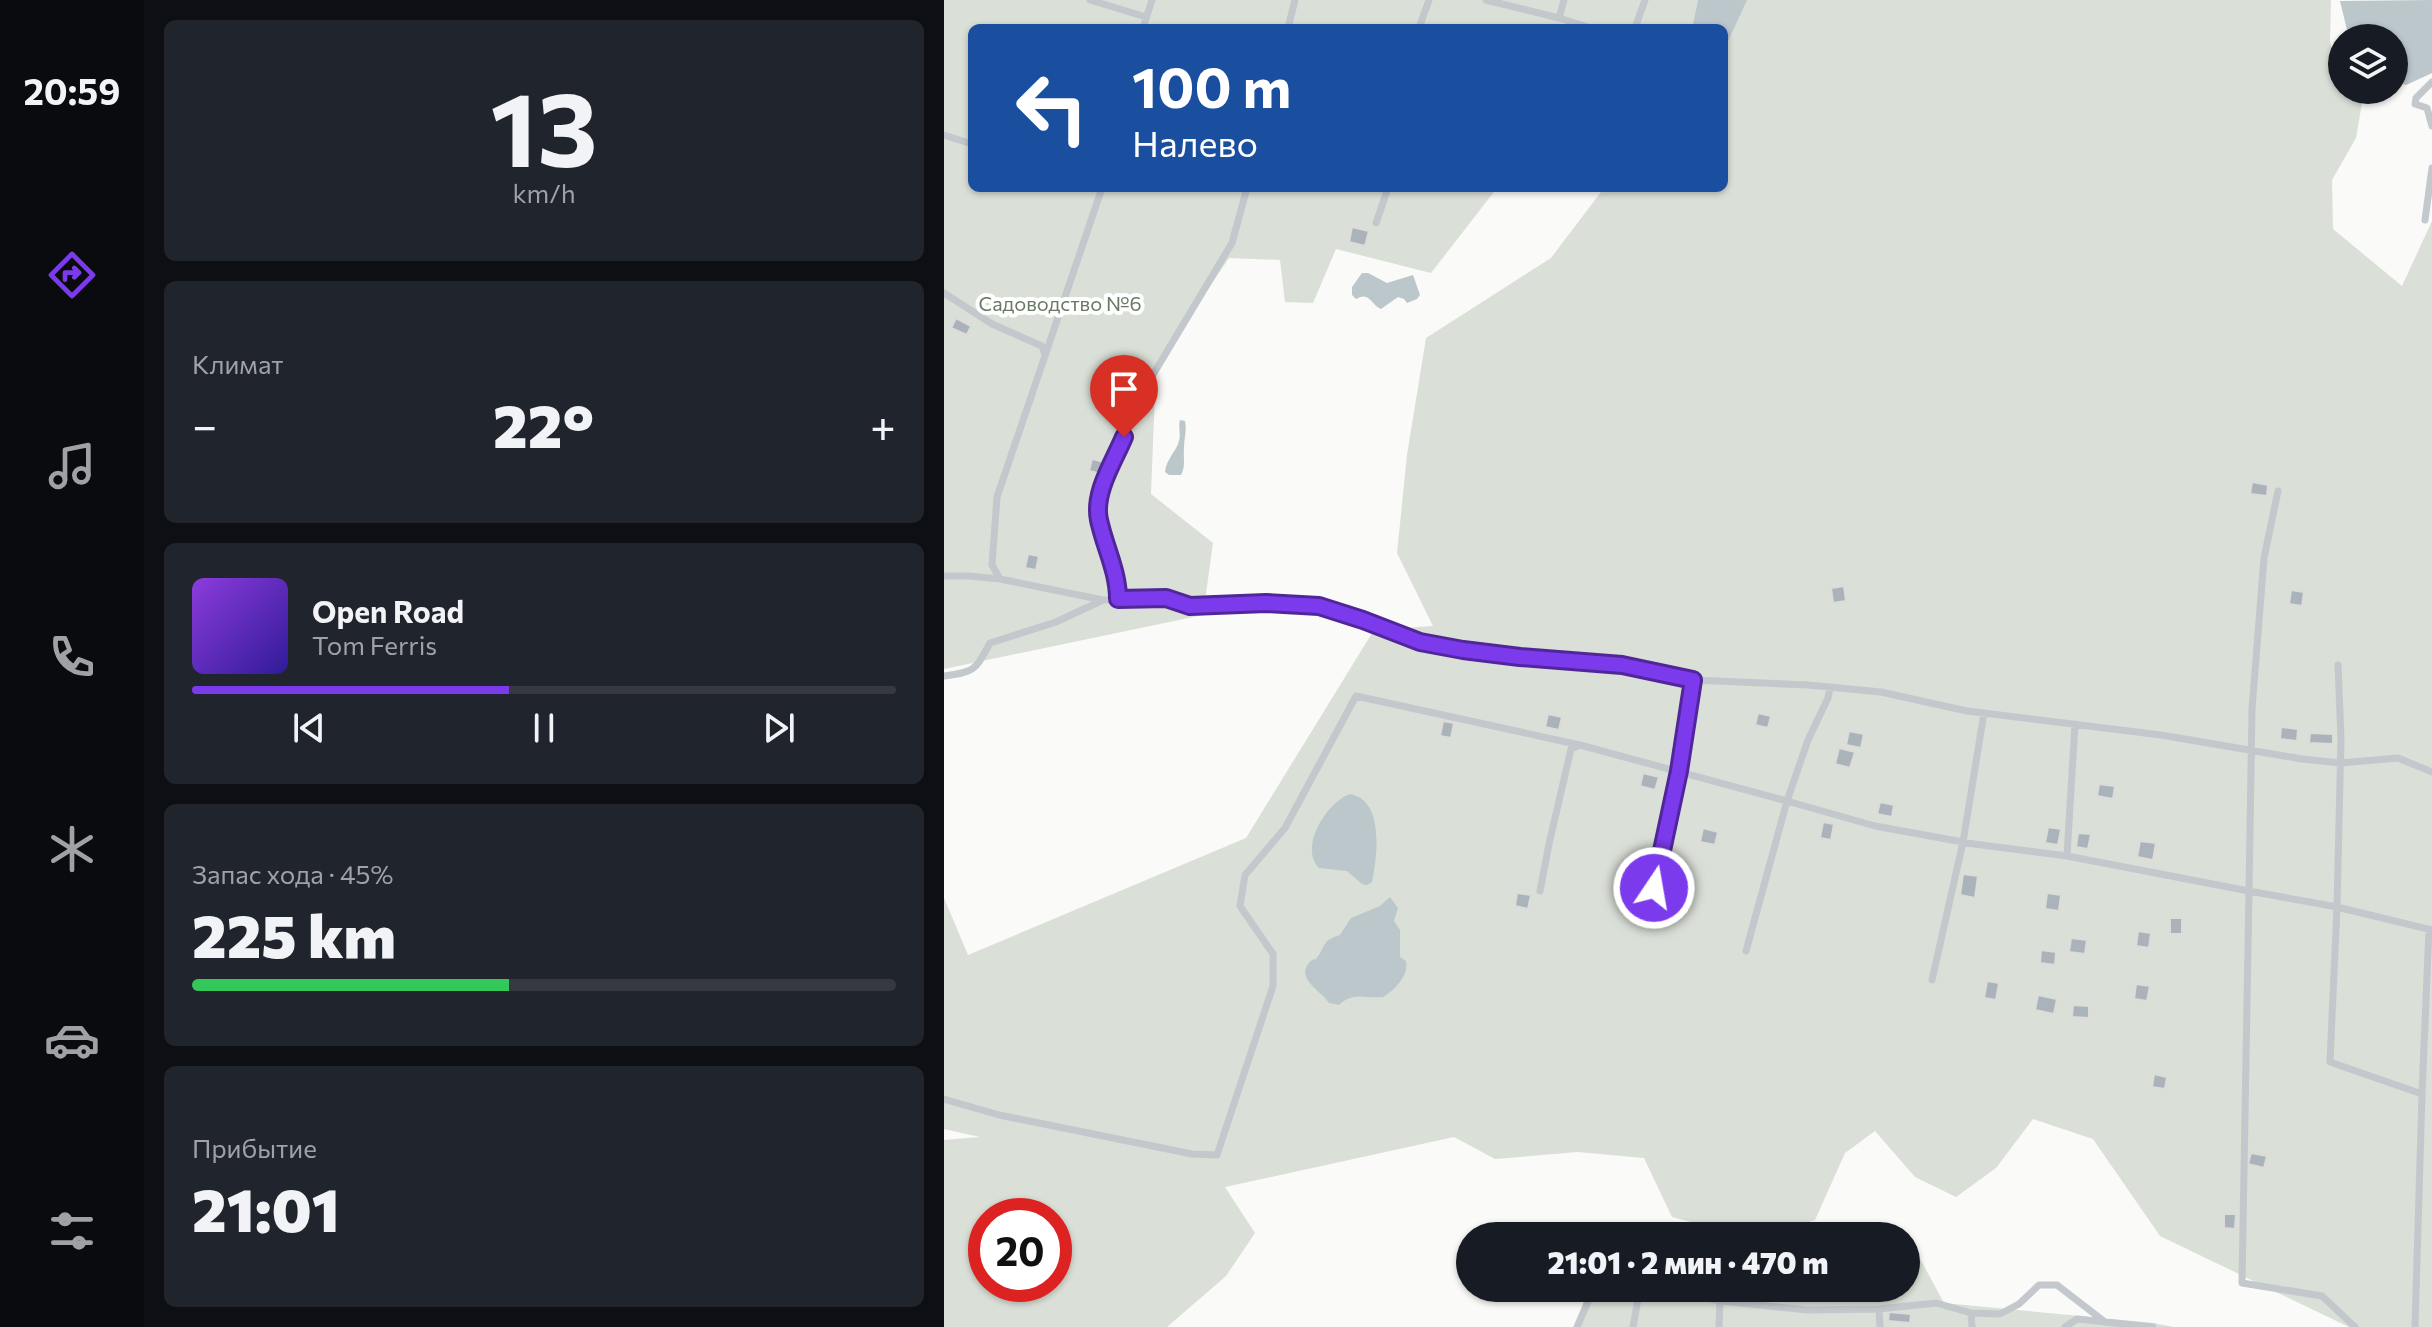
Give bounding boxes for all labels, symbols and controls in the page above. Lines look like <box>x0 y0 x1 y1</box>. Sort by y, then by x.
map controls <box>2328 24 2408 104</box>
button: layers <box>2328 24 2408 104</box>
text: 100 m <box>1132 51 1291 120</box>
icon: left <box>1000 56 1104 160</box>
text: 13 <box>490 61 598 188</box>
text: 20:59 <box>24 68 120 112</box>
text: Налево <box>1132 120 1258 164</box>
text: km/h <box>512 177 576 208</box>
icon: directions <box>44 247 100 303</box>
park label: Садоводство №6 <box>978 291 1142 315</box>
text: Климат <box>192 348 284 379</box>
pin <box>1090 355 1158 437</box>
icon: arrive <box>1102 367 1146 411</box>
text: 22° <box>493 387 594 460</box>
text: − <box>192 397 217 451</box>
text: + <box>870 397 896 451</box>
icon: music <box>44 438 100 494</box>
text: Open Road <box>312 592 464 629</box>
icon: phone <box>44 629 100 685</box>
text: Tom Ferris <box>312 629 437 660</box>
icon: previous <box>287 706 331 750</box>
icon: pause <box>522 706 566 750</box>
icon: next <box>757 706 801 750</box>
icon: climate <box>44 821 100 877</box>
position arrow <box>1612 846 1696 930</box>
text: Запас хода · 45% <box>192 858 393 889</box>
text: 225 km <box>192 897 396 970</box>
icon: car <box>44 1012 100 1068</box>
text: Прибытие <box>192 1132 317 1163</box>
text: 21:01 <box>192 1171 340 1244</box>
speed limit sign: 20 <box>968 1198 1072 1302</box>
icon: filters <box>44 1203 100 1259</box>
text: 21:01 · 2 мин · 470 m <box>1547 1243 1829 1280</box>

